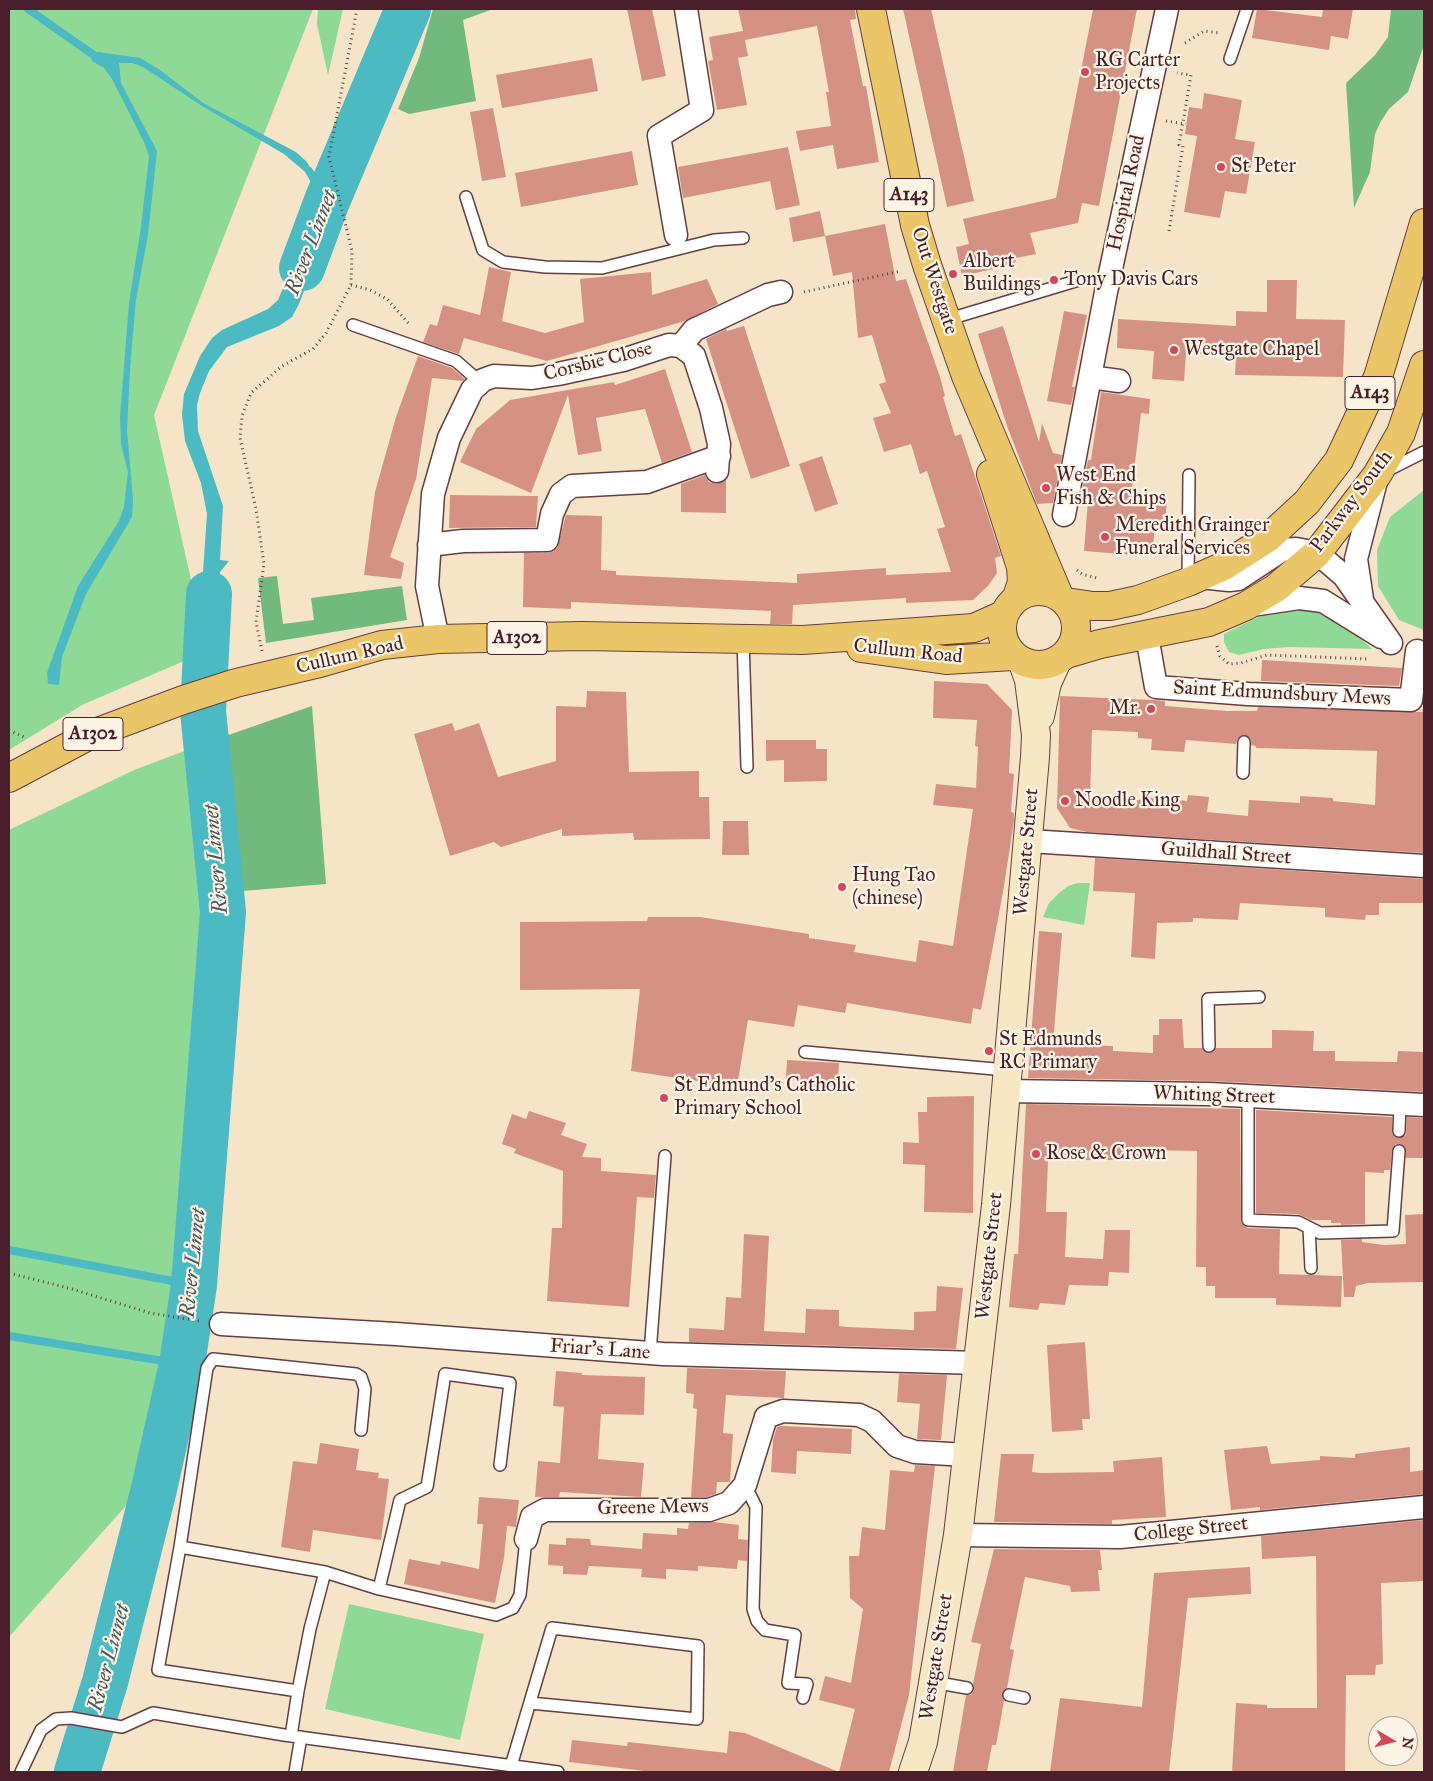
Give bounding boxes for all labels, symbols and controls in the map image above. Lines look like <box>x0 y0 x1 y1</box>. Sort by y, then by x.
place label: RG Carter Projects <box>1095 49 1180 96</box>
marker: RG Carter Projects <box>1079 66 1091 78</box>
street label: Hospital Road <box>1103 133 1151 253</box>
place label: St Peter <box>1231 155 1296 179</box>
marker: St Peter <box>1215 161 1227 173</box>
road number: A143 <box>884 178 934 212</box>
water label: River Linnet <box>281 187 343 299</box>
street label: Out Westgate <box>905 224 963 338</box>
place label: Albert Buildings <box>963 250 1041 297</box>
marker: Albert Buildings <box>947 268 959 280</box>
place label: Tony Davis Cars <box>1064 268 1198 292</box>
marker: Tony Davis Cars <box>1048 274 1060 286</box>
street label: Corsbie Close <box>541 337 655 387</box>
place label: Westgate Chapel <box>1184 338 1319 362</box>
marker: Westgate Chapel <box>1168 344 1180 356</box>
road number: A143 <box>1345 376 1395 409</box>
street label: Parkway South <box>1306 446 1398 558</box>
place label: West End Fish & Chips <box>1056 464 1166 511</box>
marker: West End Fish & Chips <box>1040 482 1052 494</box>
place label: Meredith Grainger Funeral Services <box>1115 514 1269 561</box>
marker: Meredith Grainger Funeral Services <box>1099 531 1111 543</box>
road number: A1302 <box>487 622 547 654</box>
street label: Cullum Road <box>294 632 406 680</box>
street label: Cullum Road <box>852 634 964 670</box>
street label: Saint Edmundsbury Mews <box>1173 676 1391 712</box>
place label: Mr. <box>1109 697 1141 721</box>
marker: Mr. <box>1145 703 1157 715</box>
road number: A1302 <box>63 718 123 751</box>
street label: Westgate Street <box>1009 787 1045 917</box>
place label: Noodle King <box>1075 789 1180 813</box>
marker: Noodle King <box>1059 795 1071 807</box>
water label: River Linnet <box>200 803 234 915</box>
street label: Guildhall Street <box>1160 837 1292 871</box>
place label: Hung Tao (chinese) <box>852 864 935 911</box>
marker: Hung Tao (chinese) <box>836 881 848 893</box>
place label: St Edmunds RC Primary <box>999 1028 1102 1075</box>
marker: St Edmunds RC Primary <box>983 1045 995 1057</box>
place label: St Edmund's Catholic Primary School <box>674 1074 855 1121</box>
street label: Whiting Street <box>1152 1082 1276 1110</box>
marker: St Edmund's Catholic Primary School <box>658 1092 670 1104</box>
place label: Rose & Crown <box>1046 1142 1166 1166</box>
marker: Rose & Crown <box>1030 1148 1042 1160</box>
street label: Westgate Street <box>971 1191 1009 1321</box>
water label: River Linnet <box>176 1207 212 1319</box>
street label: Friar's Lane <box>549 1335 651 1365</box>
street label: Greene Mews <box>597 1495 709 1521</box>
street label: College Street <box>1133 1512 1249 1548</box>
street label: Westgate Street <box>915 1592 959 1722</box>
water label: River Linnet <box>84 1602 136 1714</box>
north arrow <box>1368 1716 1418 1766</box>
text: N <box>1398 1736 1417 1750</box>

